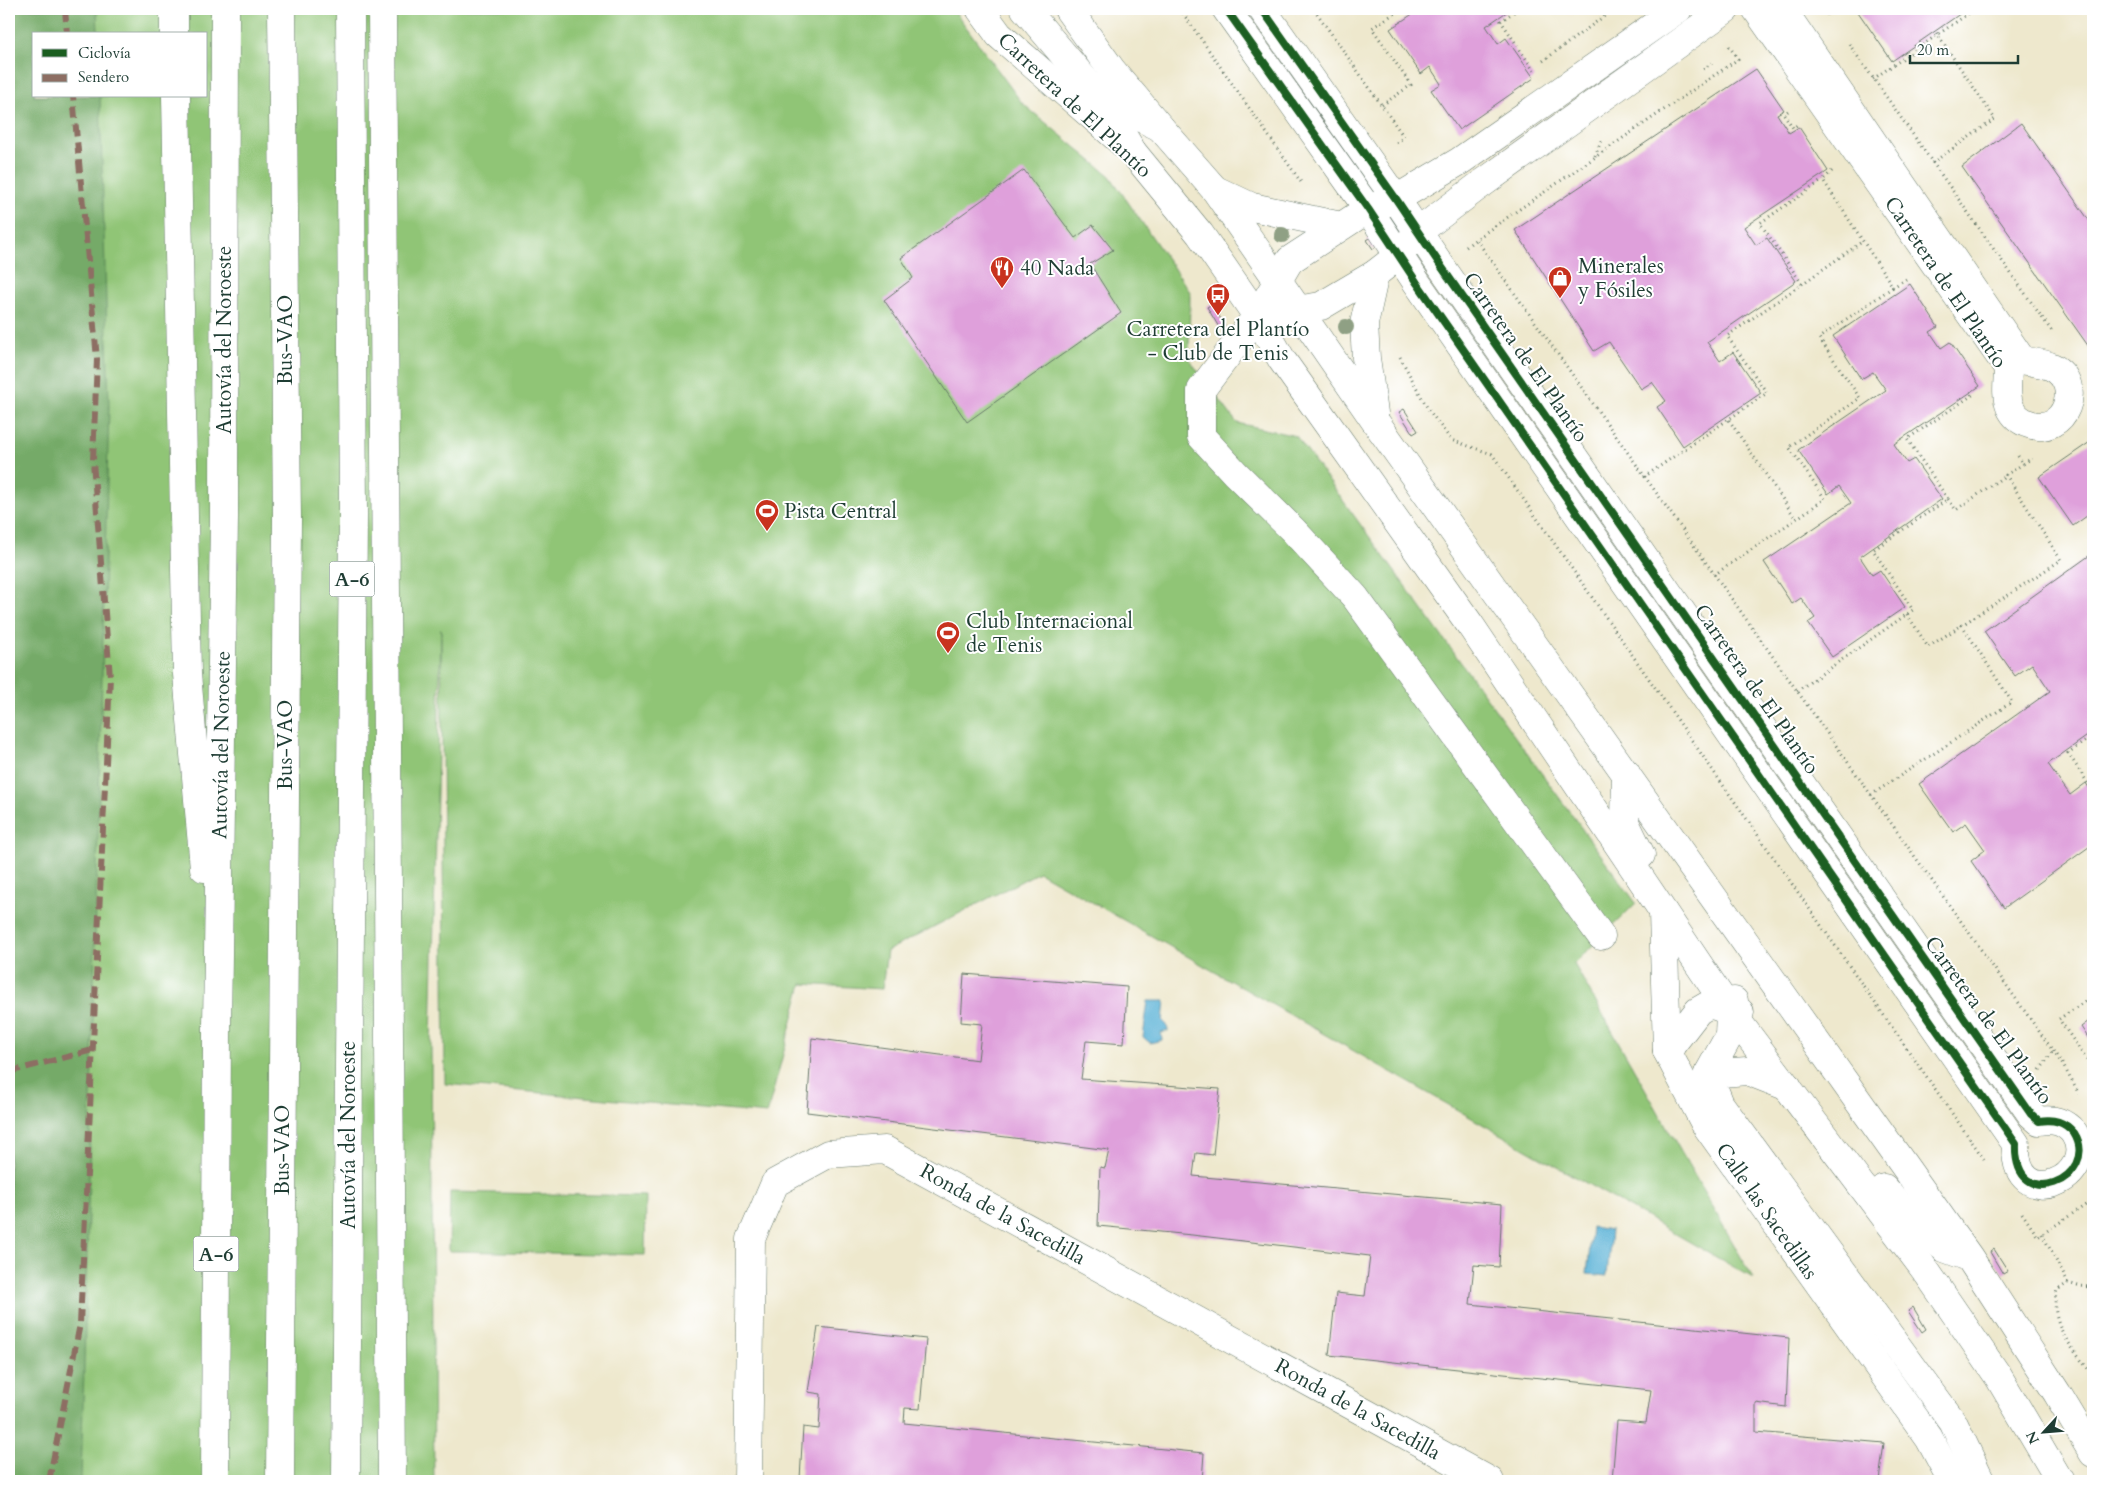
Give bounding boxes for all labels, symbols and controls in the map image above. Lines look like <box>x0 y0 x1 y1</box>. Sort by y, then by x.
street label: Carretera de El Plantío <box>991 26 1158 185</box>
legend <box>32 32 208 98</box>
scale bar <box>1910 32 2017 64</box>
text: 20 m <box>1917 40 1949 60</box>
text: Ciclovía <box>78 43 131 63</box>
text: Sendero <box>78 67 129 87</box>
street label: Carretera de El Plantío <box>1877 191 2014 374</box>
street label: Autovía del Noroeste <box>210 246 239 434</box>
place label: Minerales y Fósiles <box>1577 252 1664 305</box>
place label: 40 Nada <box>1020 254 1094 283</box>
restaurant icon: 40 Nada <box>989 255 1015 289</box>
shop icon: Minerales y Fósiles <box>1547 265 1573 299</box>
street label: Carretera de El Plantío <box>1456 266 1595 448</box>
bus stop icon: Carretera del Plantío - Club de Tenis <box>1205 282 1231 316</box>
street label: Bus-VAO <box>271 295 300 385</box>
place label: Carretera del Plantío - Club de Tenis <box>1127 315 1309 368</box>
place label: Pista Central <box>784 497 897 526</box>
sports icon: Pista Central <box>754 498 780 532</box>
road number: A-6 <box>330 562 374 596</box>
street label: Carretera de El Plantío <box>1687 598 1826 780</box>
place label: Club Internacional de Tenis <box>966 607 1133 660</box>
sports icon: Club Internacional de Tenis <box>935 620 961 654</box>
street label: Autovía del Noroeste <box>205 651 238 839</box>
street label: Bus-VAO <box>271 700 300 790</box>
street label: Carretera de El Plantío <box>1918 930 2060 1110</box>
street label: Autovía del Noroeste <box>334 1041 363 1229</box>
street label: Bus-VAO <box>268 1105 297 1195</box>
street label: Calle las Sacedillas <box>1709 1137 1825 1285</box>
street label: Ronda de la Sacedilla <box>915 1157 1091 1272</box>
road number: A-6 <box>194 1236 238 1272</box>
street label: Ronda de la Sacedilla <box>1270 1352 1446 1467</box>
north arrow <box>2020 1408 2070 1458</box>
text: N <box>2022 1428 2044 1447</box>

